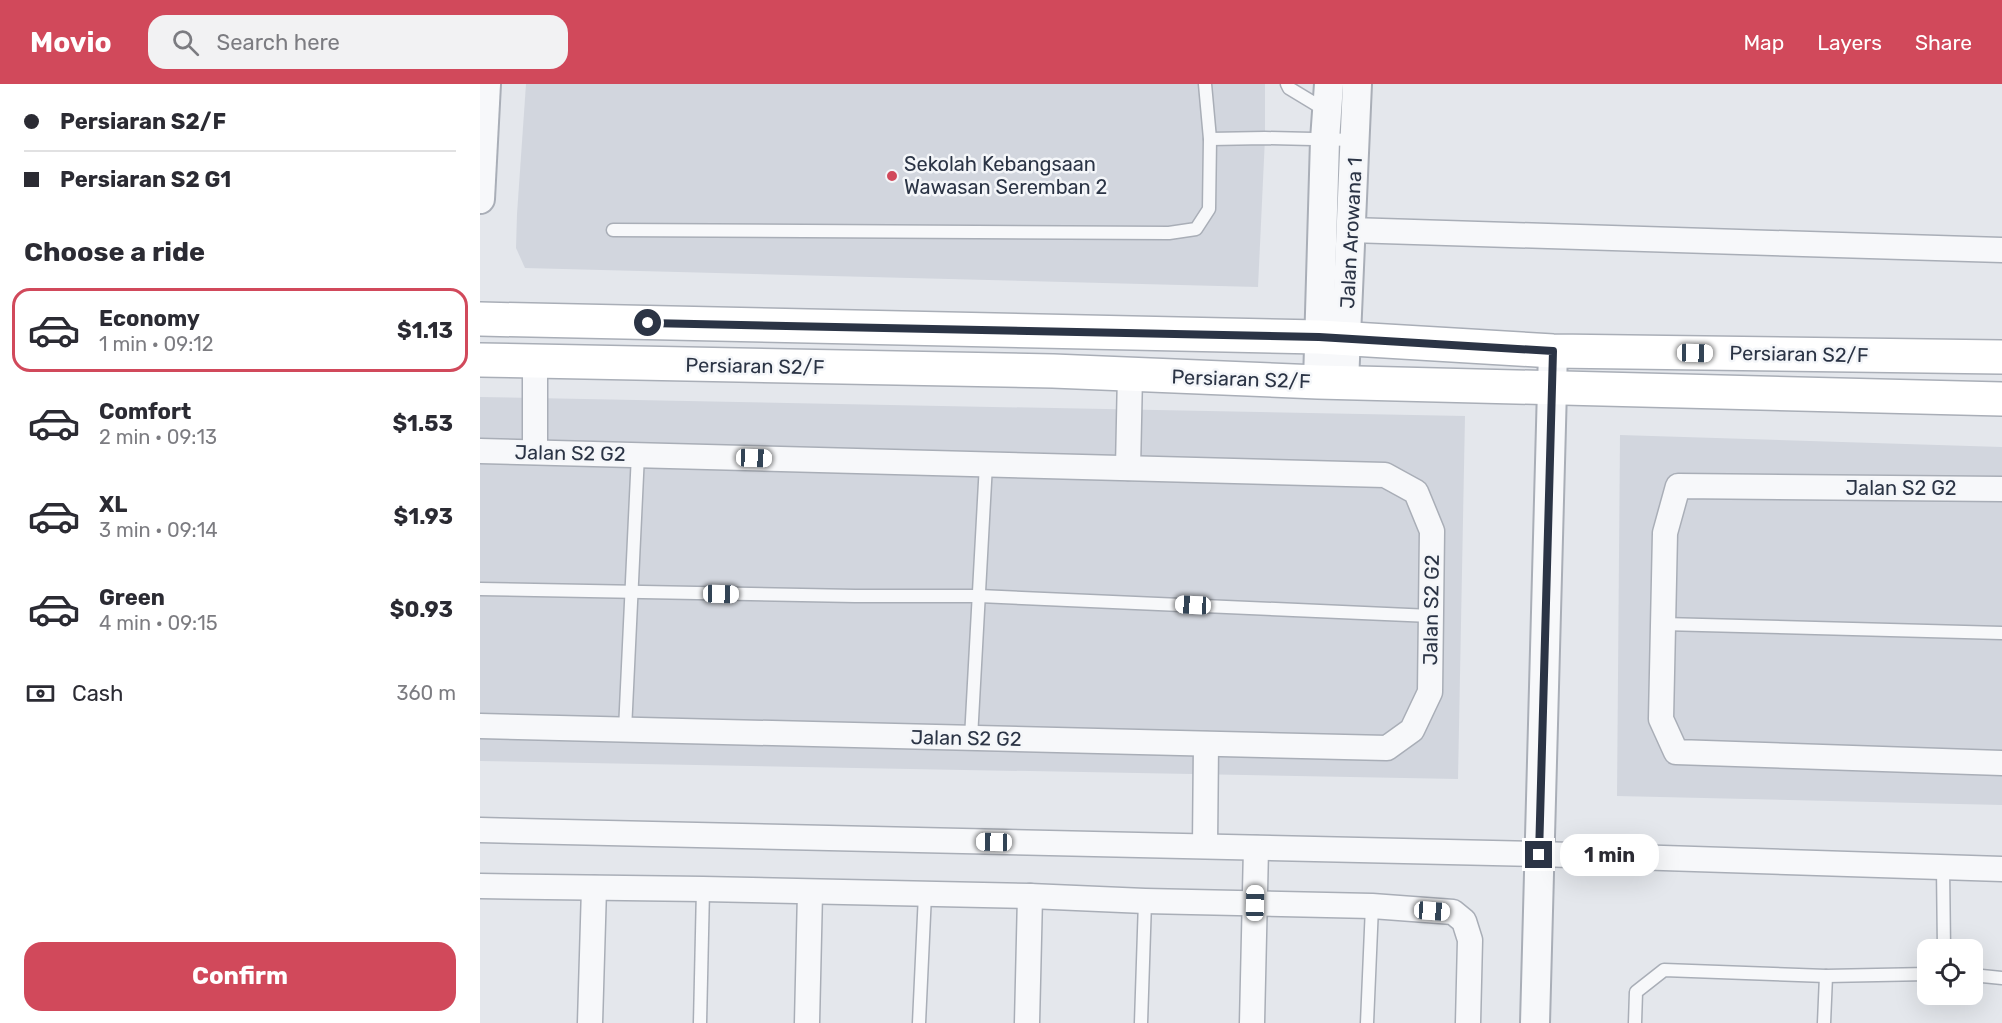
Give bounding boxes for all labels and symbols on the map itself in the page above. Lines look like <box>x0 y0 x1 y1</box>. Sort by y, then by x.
place label: Sekolah Kebangsaan Wawasan Seremban 2 <box>904 152 1107 199</box>
street label: Jalan Arowana 1 <box>1335 157 1367 309</box>
marker: Sekolah Kebangsaan Wawasan Seremban 2 <box>885 169 899 183</box>
route start <box>634 309 661 336</box>
street label: Persiaran S2/F <box>1729 341 1869 367</box>
car <box>1677 344 1713 362</box>
street label: Persiaran S2/F <box>685 353 825 379</box>
street label: Persiaran S2/F <box>1171 365 1311 393</box>
street label: Jalan S2 G2 <box>514 440 626 466</box>
car <box>736 448 772 468</box>
street label: Jalan S2 G2 <box>1846 476 1957 500</box>
street label: Jalan S2 G2 <box>1418 554 1444 666</box>
car <box>703 585 739 603</box>
car <box>1175 595 1211 615</box>
street label: Jalan S2 G2 <box>910 725 1022 751</box>
car <box>976 833 1012 851</box>
callout: 1 min <box>1560 834 1659 876</box>
route end <box>1525 841 1552 868</box>
car <box>1246 885 1264 921</box>
car <box>1413 901 1451 921</box>

